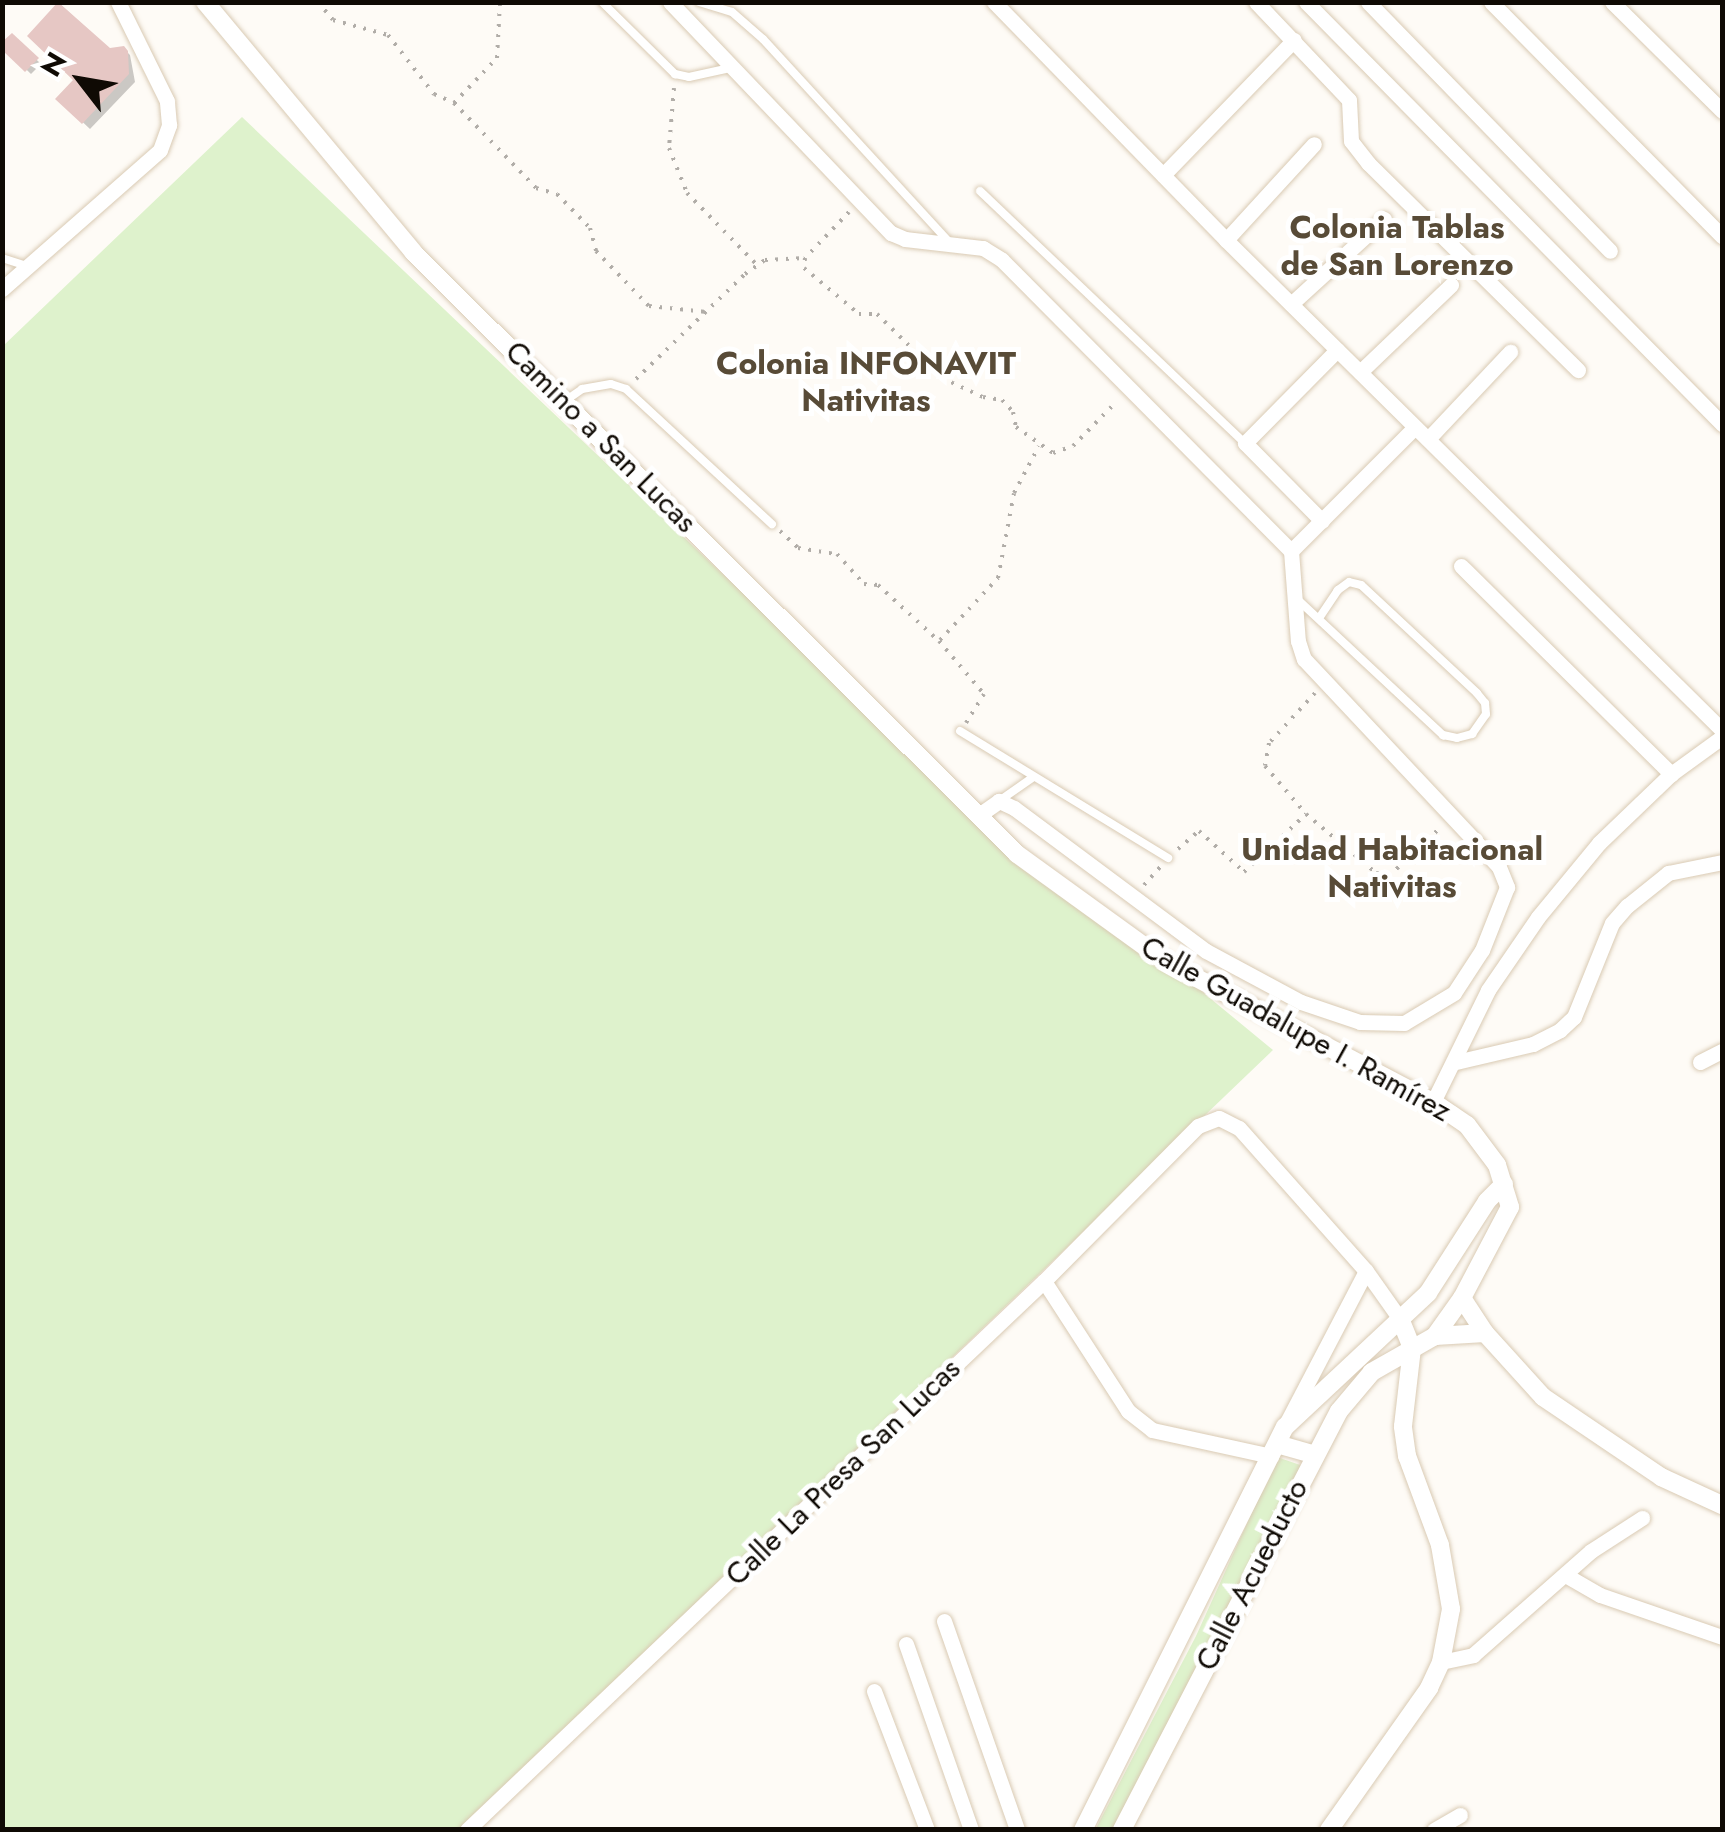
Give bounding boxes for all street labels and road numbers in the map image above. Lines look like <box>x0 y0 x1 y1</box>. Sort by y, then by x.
street label: Camino a San Lucas <box>498 334 704 540</box>
street label: Calle Guadalupe I. Ramírez <box>1135 929 1457 1129</box>
street label: Calle La Presa San Lucas <box>718 1351 968 1593</box>
street label: Calle Acueducto <box>1188 1474 1316 1676</box>

